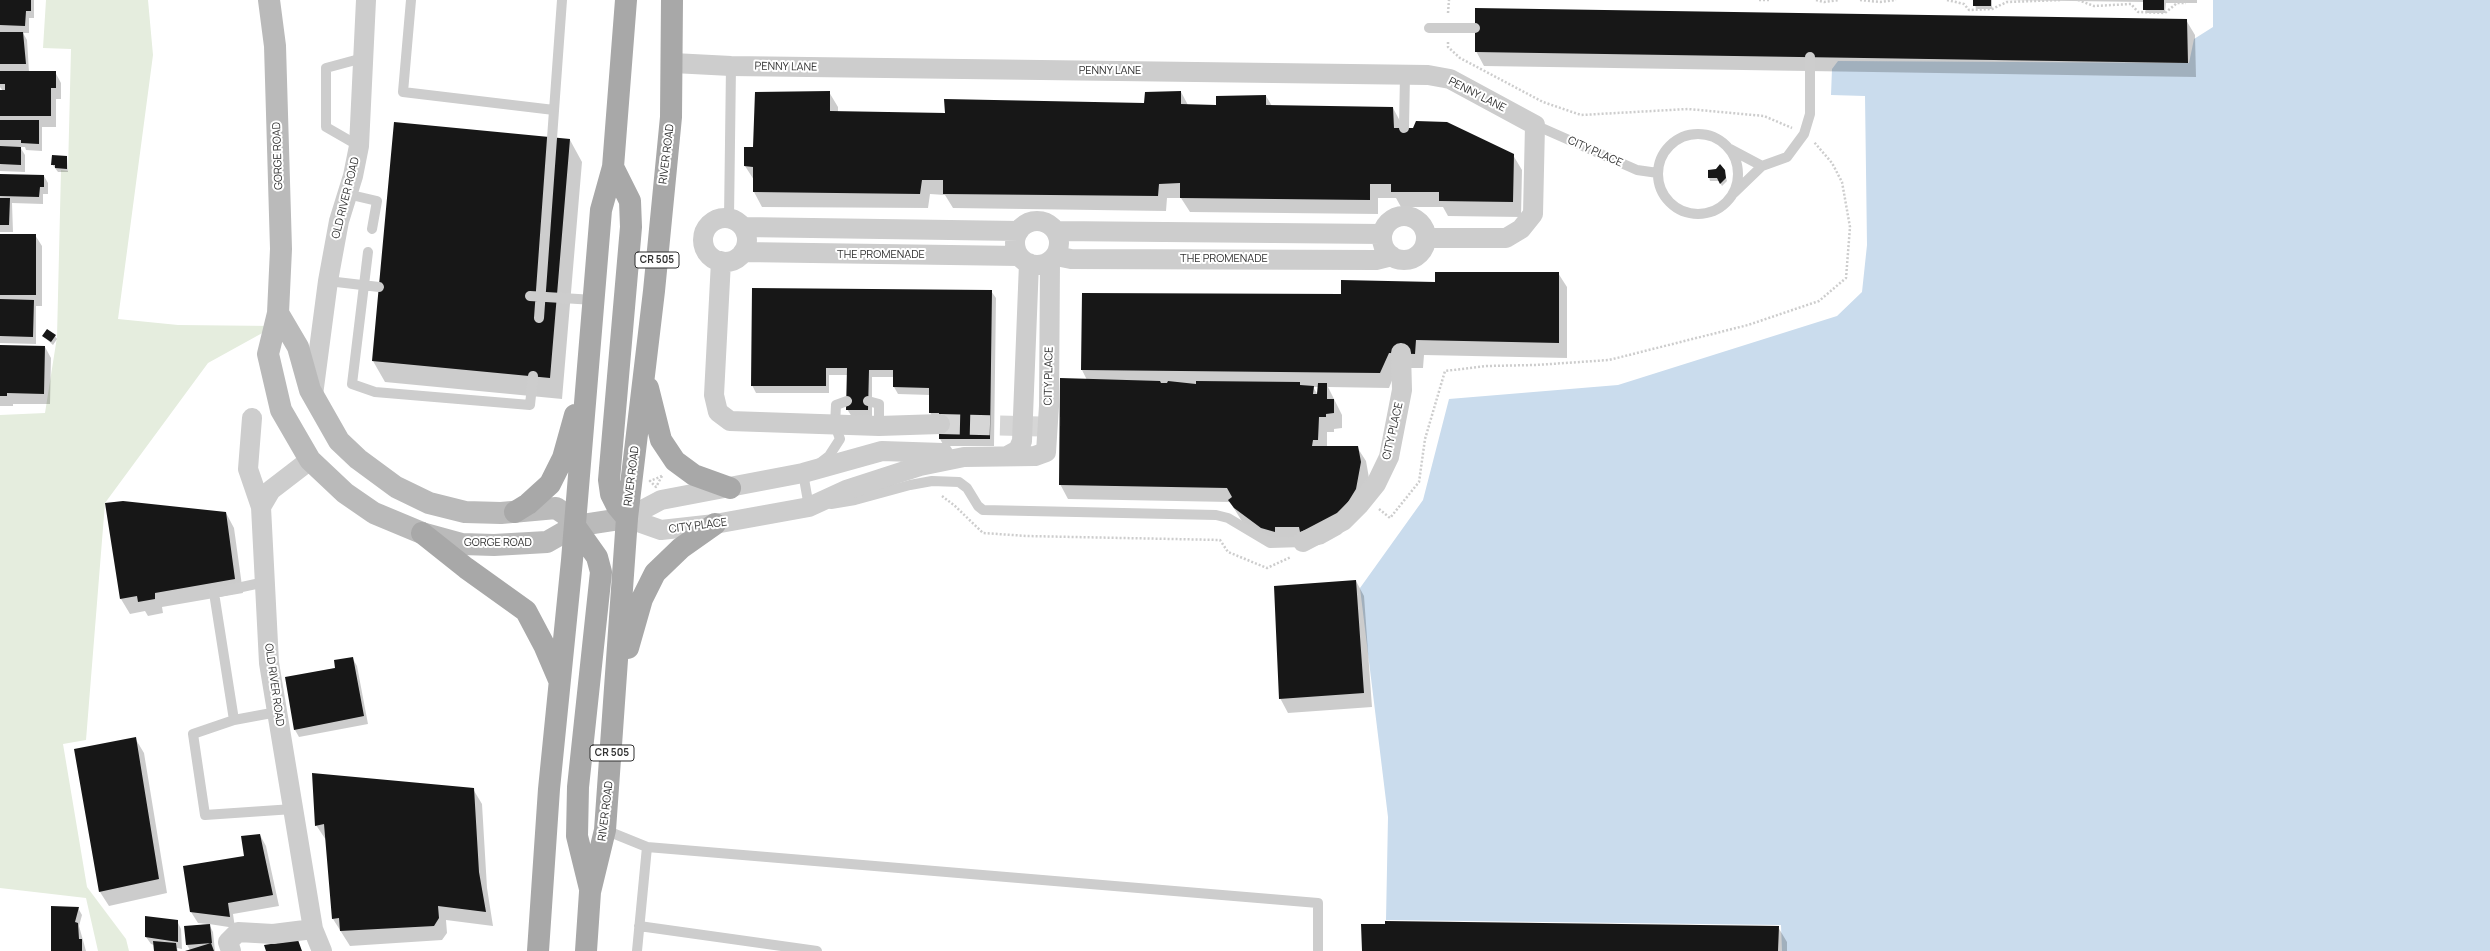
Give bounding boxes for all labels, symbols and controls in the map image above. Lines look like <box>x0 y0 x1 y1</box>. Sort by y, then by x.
street label: PENNY LANE <box>755 60 817 74</box>
street label: PENNY LANE <box>1079 64 1141 78</box>
street label: PENNY LANE <box>1446 75 1508 115</box>
street label: GORGE ROAD <box>270 122 286 190</box>
street label: RIVER ROAD <box>657 123 677 185</box>
street label: CITY PLACE <box>1565 134 1625 170</box>
street label: OLD RIVER ROAD <box>329 156 363 240</box>
street label: THE PROMENADE <box>837 248 925 262</box>
road number: CR 505 <box>635 252 679 268</box>
street label: THE PROMENADE <box>1180 252 1268 266</box>
street label: CITY PLACE <box>1042 346 1056 406</box>
street label: CITY PLACE <box>1380 401 1406 461</box>
street label: RIVER ROAD <box>622 445 642 507</box>
street label: CITY PLACE <box>668 516 728 536</box>
street label: GORGE ROAD <box>464 536 532 550</box>
street label: OLD RIVER ROAD <box>262 643 286 727</box>
road number: CR 505 <box>590 745 634 761</box>
street label: RIVER ROAD <box>596 780 616 842</box>

